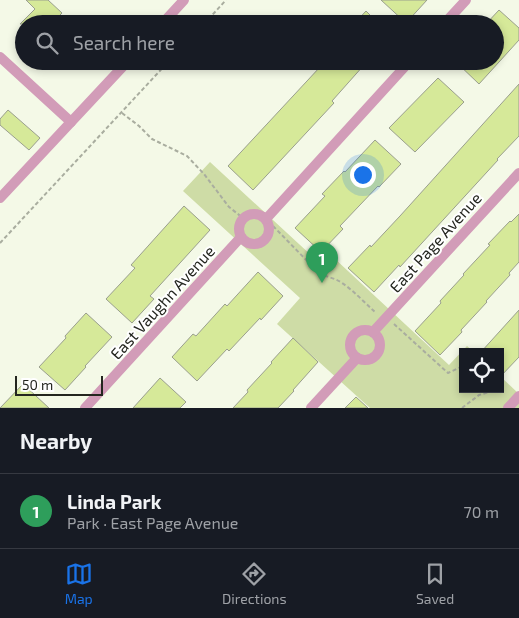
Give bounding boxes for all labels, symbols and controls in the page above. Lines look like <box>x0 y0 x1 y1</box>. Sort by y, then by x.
search box <box>15 15 504 70</box>
icon: search <box>33 29 61 57</box>
text: Search here <box>73 31 175 54</box>
your location <box>350 162 376 188</box>
street label: East Page Avenue <box>385 188 485 296</box>
street label: East Vaughn Avenue <box>106 241 218 363</box>
pin: 1 <box>306 242 338 283</box>
map controls <box>459 348 504 393</box>
button: locate <box>459 348 504 393</box>
scale bar <box>15 373 102 396</box>
text: 50 m <box>22 376 53 393</box>
text: Nearby <box>20 428 92 453</box>
text: Linda Park <box>67 490 161 513</box>
text: 1 <box>33 502 39 521</box>
text: 70 m <box>464 502 499 521</box>
text: Park · East Page Avenue <box>67 513 238 532</box>
tab: Map <box>65 560 93 607</box>
tab: Directions <box>222 560 287 607</box>
tab: Saved <box>416 560 454 607</box>

